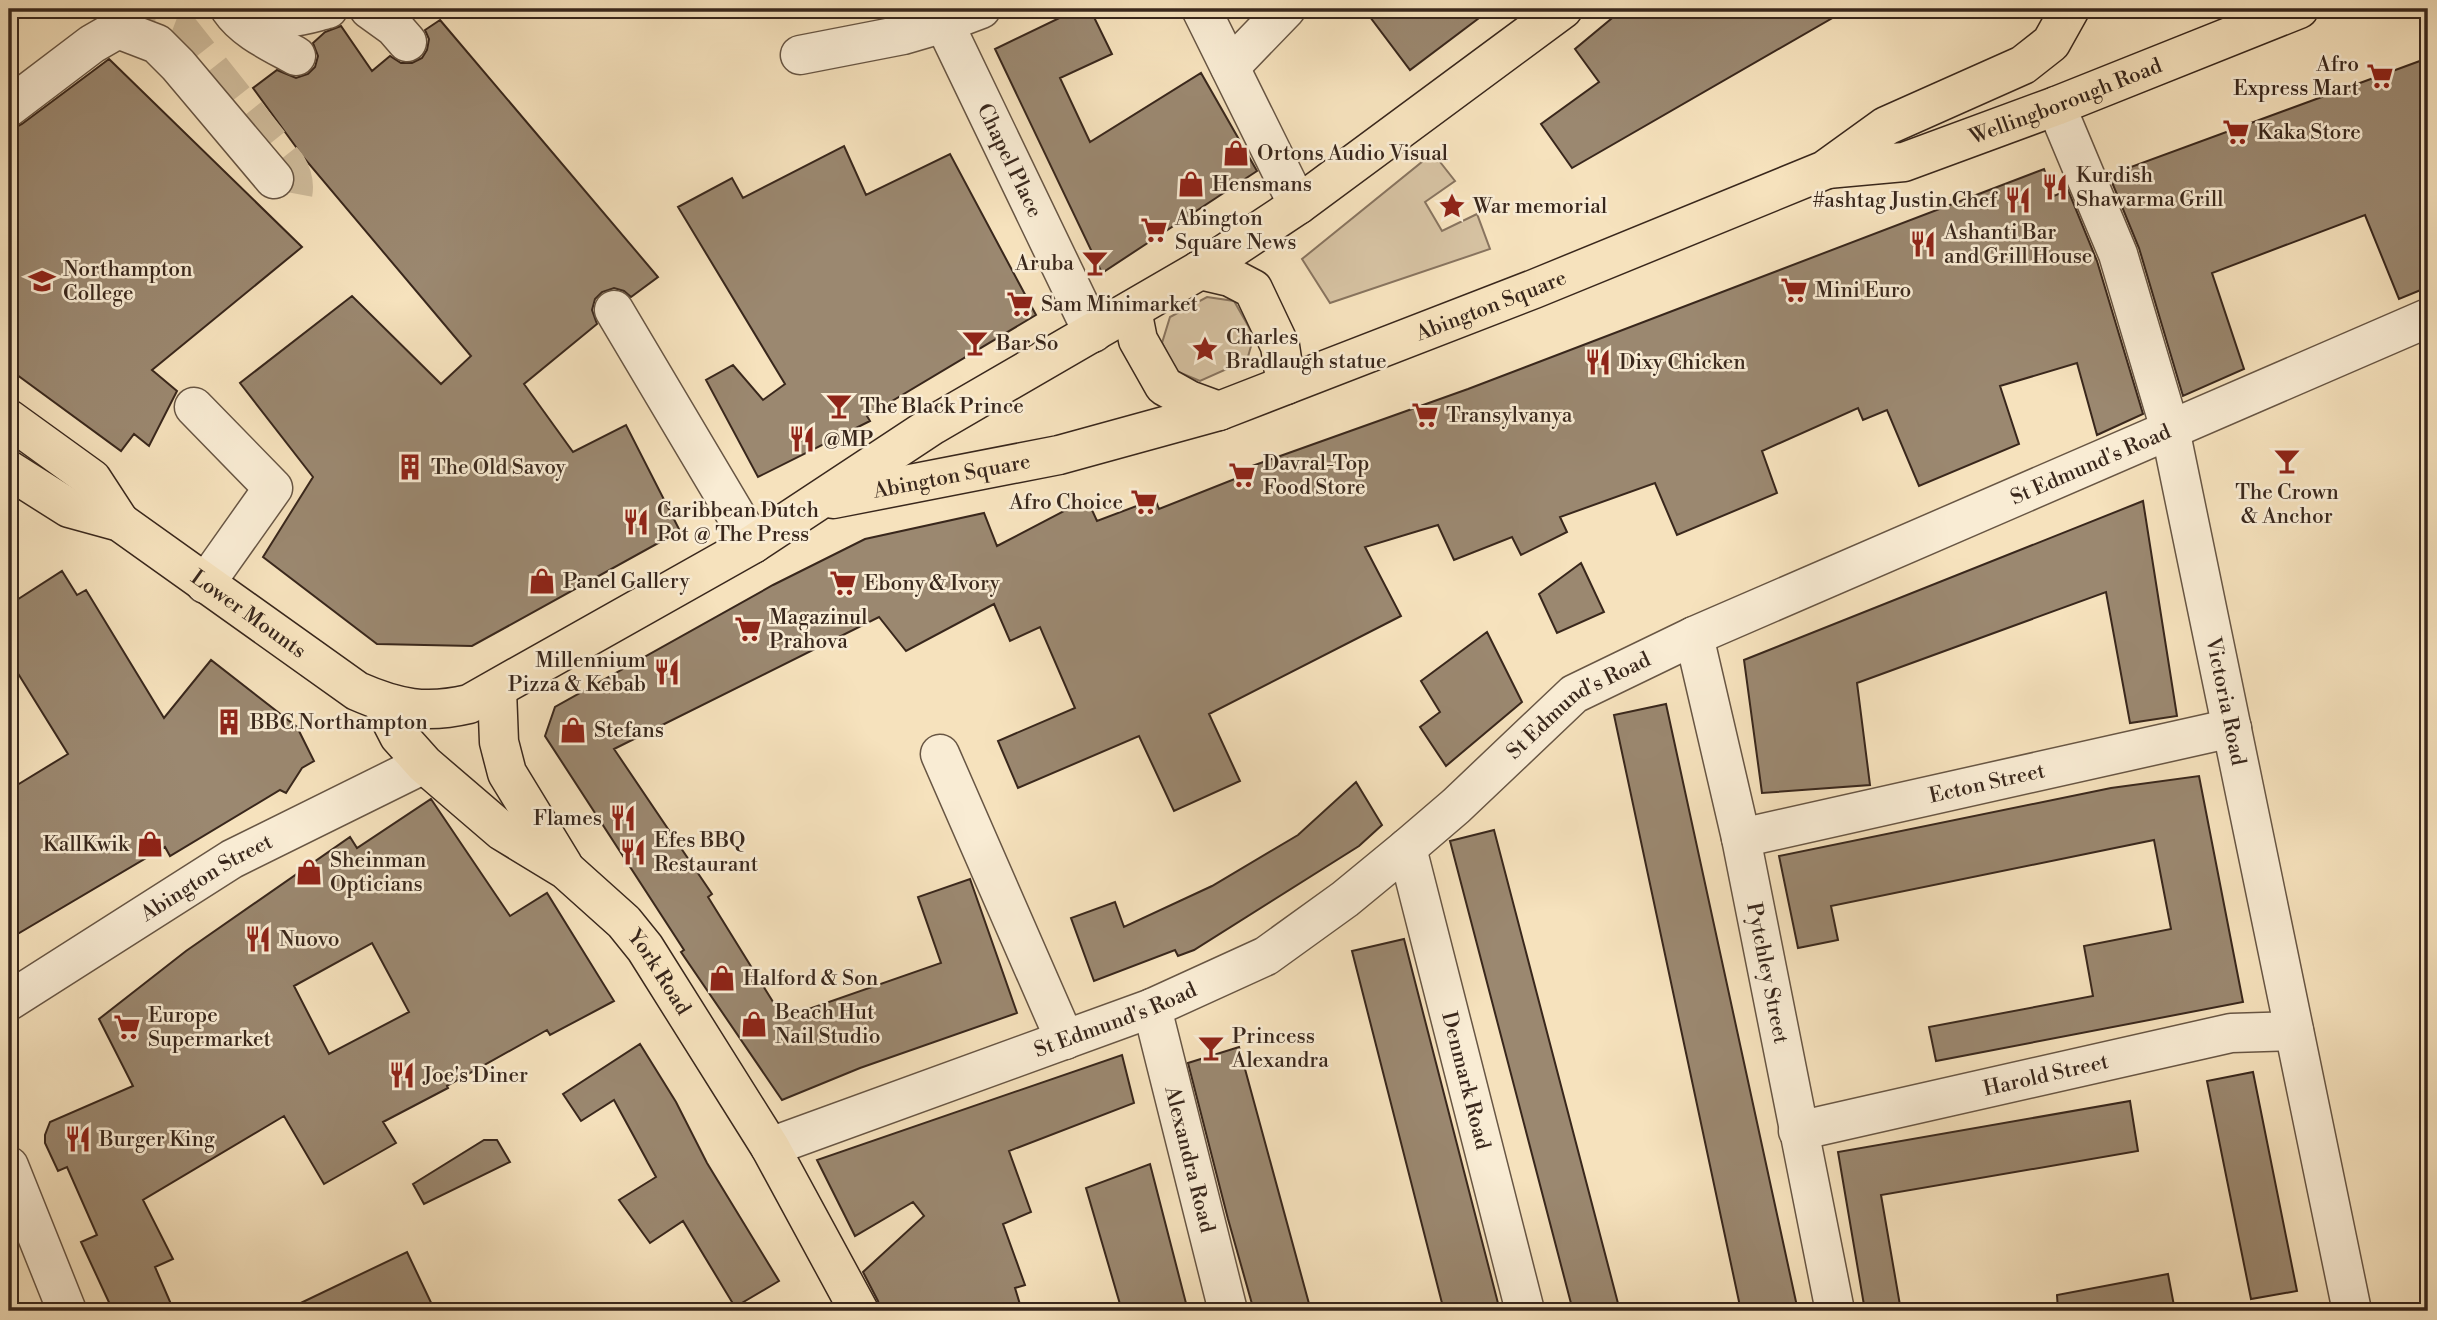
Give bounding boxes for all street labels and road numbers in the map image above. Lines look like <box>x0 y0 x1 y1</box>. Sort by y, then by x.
street label: Wellingborough Road <box>1965 53 2166 151</box>
street label: Chapel Place <box>971 100 1048 222</box>
street label: Abington Square <box>1412 265 1571 348</box>
street label: St Edmund's Road <box>2007 419 2175 511</box>
street label: Abington Square <box>870 449 1033 505</box>
street label: Lower Mounts <box>186 565 311 664</box>
street label: Victoria Road <box>2199 634 2251 768</box>
street label: St Edmund's Road <box>1501 647 1655 765</box>
street label: Ecton Street <box>1927 758 2048 809</box>
street label: Abington Street <box>135 829 278 928</box>
street label: Pytchley Street <box>1740 900 1794 1047</box>
street label: York Road <box>621 924 696 1020</box>
street label: St Edmund's Road <box>1031 977 1201 1064</box>
street label: Denmark Road <box>1435 1009 1495 1153</box>
street label: Harold Street <box>1981 1049 2112 1103</box>
street label: Alexandra Road <box>1158 1083 1220 1236</box>

